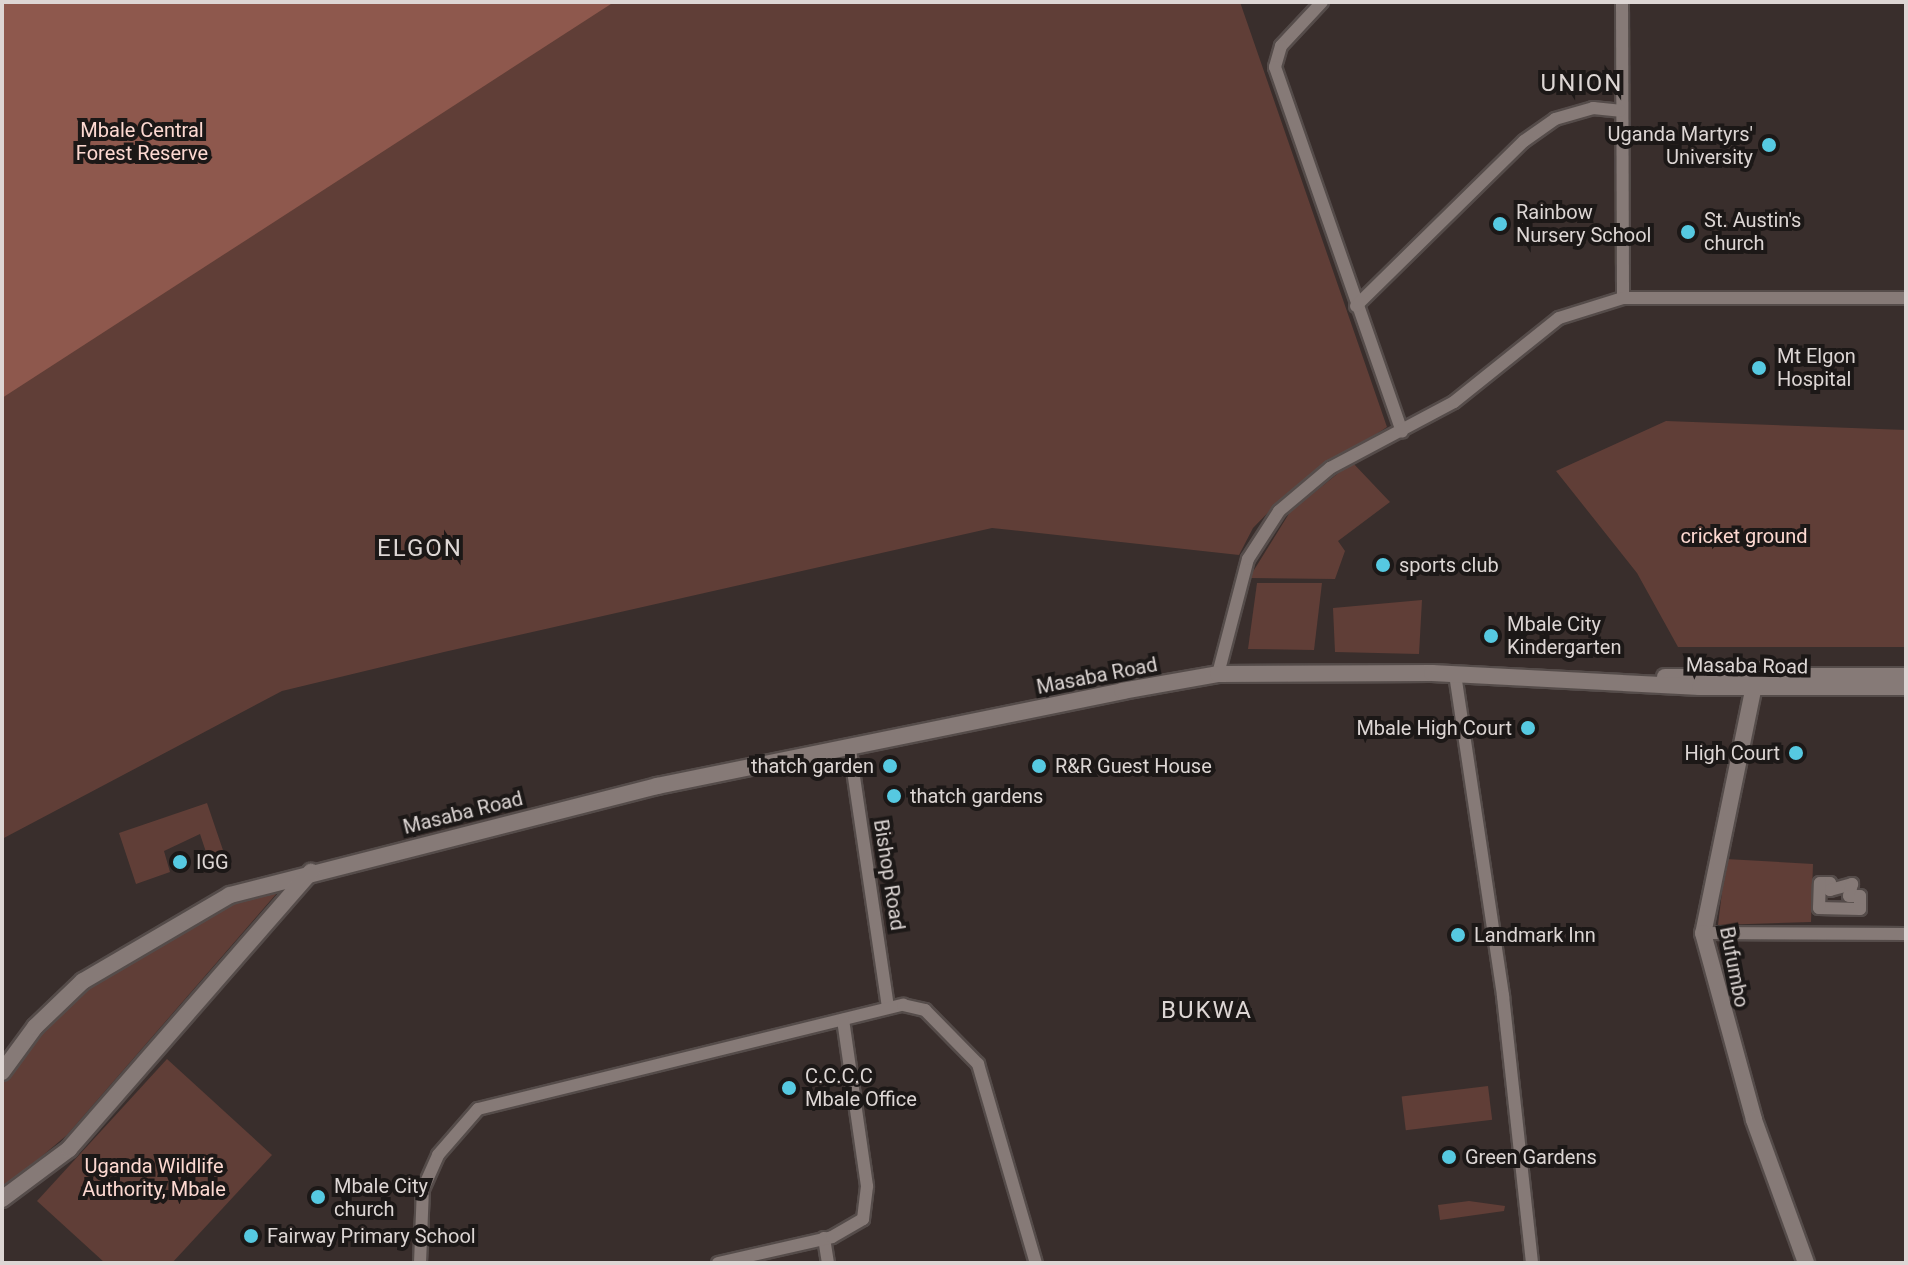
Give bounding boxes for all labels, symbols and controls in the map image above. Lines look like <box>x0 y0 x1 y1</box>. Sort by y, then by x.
district label: UNION <box>1541 70 1623 98</box>
park label: Mbale Central Forest Reserve <box>76 118 208 165</box>
place label: Uganda Martyrs' University <box>1608 122 1753 169</box>
marker: Uganda Martyrs' University <box>1760 136 1778 154</box>
place label: Rainbow Nursery School <box>1516 200 1651 247</box>
place label: St. Austin's church <box>1704 208 1801 255</box>
marker: Rainbow Nursery School <box>1491 215 1509 233</box>
marker: St. Austin's church <box>1679 223 1697 241</box>
place label: Mt Elgon Hospital <box>1777 344 1856 391</box>
marker: Mt Elgon Hospital <box>1748 357 1770 379</box>
park label: cricket ground <box>1680 524 1808 548</box>
district label: ELGON <box>377 535 463 563</box>
place label: sports club <box>1399 553 1499 577</box>
marker: sports club <box>1374 556 1392 574</box>
place label: Mbale City Kindergarten <box>1507 612 1622 659</box>
marker: Mbale City Kindergarten <box>1482 627 1500 645</box>
street label: Masaba Road <box>1035 653 1159 699</box>
street label: Masaba Road <box>1686 653 1808 679</box>
place label: Mbale High Court <box>1356 716 1512 740</box>
marker: Mbale High Court <box>1519 719 1537 737</box>
place label: High Court <box>1684 741 1780 765</box>
marker: High Court <box>1787 744 1805 762</box>
place label: thatch garden <box>751 754 874 778</box>
place label: R&R Guest House <box>1055 754 1212 778</box>
marker: thatch garden <box>881 757 899 775</box>
marker: R&R Guest House <box>1030 757 1048 775</box>
place label: thatch gardens <box>910 784 1043 808</box>
street label: Masaba Road <box>401 787 525 839</box>
marker: thatch gardens <box>885 787 903 805</box>
street label: Bishop Road <box>868 818 910 932</box>
place label: IGG <box>196 850 229 874</box>
marker: IGG <box>171 853 189 871</box>
place label: Landmark Inn <box>1474 923 1596 947</box>
street label: Bufumbo <box>1714 925 1754 1009</box>
marker: Landmark Inn <box>1449 926 1467 944</box>
district label: BUKWA <box>1161 997 1253 1025</box>
place label: C.C.C.C Mbale Office <box>805 1064 917 1111</box>
marker: C.C.C.C Mbale Office <box>780 1079 798 1097</box>
place label: Green Gardens <box>1465 1145 1597 1169</box>
marker: Green Gardens <box>1440 1148 1458 1166</box>
park label: Uganda Wildlife Authority, Mbale <box>82 1154 226 1201</box>
place label: Mbale City church <box>334 1174 428 1221</box>
marker: Mbale City church <box>309 1188 327 1206</box>
place label: Fairway Primary School <box>267 1224 476 1248</box>
marker: Fairway Primary School <box>242 1227 260 1245</box>

